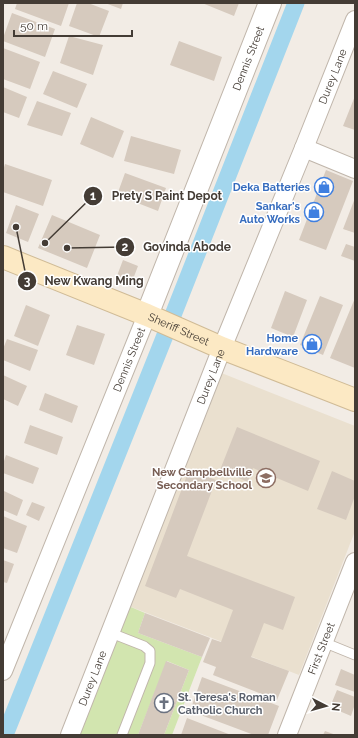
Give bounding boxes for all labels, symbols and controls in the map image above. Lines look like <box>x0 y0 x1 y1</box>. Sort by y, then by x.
scale bar <box>14 12 132 38</box>
text: 50 m <box>20 19 48 33</box>
street label: Dennis Street <box>230 24 267 93</box>
street label: Durey Lane <box>316 47 350 106</box>
shop icon: Deka Batteries <box>313 176 335 198</box>
place label: Deka Batteries <box>233 181 311 194</box>
callout: Prety S Paint Depot <box>83 184 230 208</box>
text: 1 <box>90 189 96 203</box>
text: Prety S Paint Depot <box>112 189 223 203</box>
place label: Sankar's Auto Works <box>240 200 301 226</box>
shop icon: Sankar's Auto Works <box>303 201 325 223</box>
callout: Govinda Abode <box>115 235 240 259</box>
text: 2 <box>122 240 129 254</box>
text: Govinda Abode <box>143 240 231 254</box>
callout: New Kwang Ming <box>17 269 152 293</box>
text: 3 <box>24 274 31 288</box>
text: New Kwang Ming <box>44 274 144 288</box>
street label: Sheriff Street <box>146 310 211 349</box>
street label: Dennis Street <box>111 325 148 394</box>
place label: Home Hardware <box>246 332 298 358</box>
shop icon: Home Hardware <box>301 333 323 355</box>
street label: Durey Lane <box>195 347 228 406</box>
place label: New Campbellville Secondary School <box>152 466 253 492</box>
school or university icon: New Campbellville Secondary School <box>255 467 277 489</box>
street label: First Street <box>305 620 338 677</box>
street label: Durey Lane <box>76 648 110 708</box>
north arrow <box>306 686 346 726</box>
place label: St. Teresa's Roman Catholic Church <box>178 691 276 717</box>
church icon: St. Teresa's Roman Catholic Church <box>153 692 175 714</box>
text: N <box>329 702 342 712</box>

